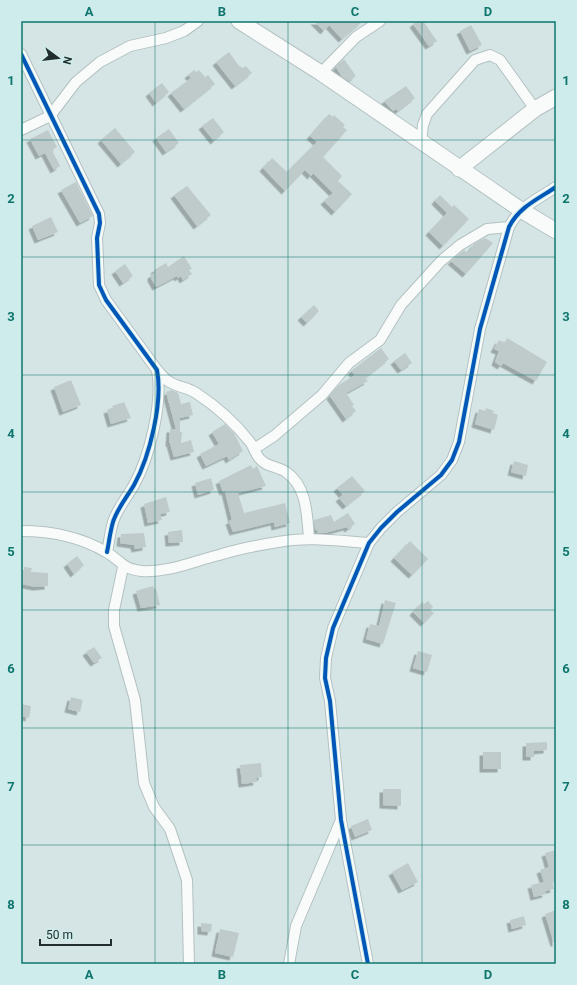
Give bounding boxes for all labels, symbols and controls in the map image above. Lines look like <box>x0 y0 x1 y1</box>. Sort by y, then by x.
text: A <box>85 4 94 19</box>
text: B <box>218 4 226 19</box>
text: C <box>351 4 360 19</box>
text: D <box>484 4 492 19</box>
north arrow <box>38 38 78 78</box>
text: N <box>60 55 74 66</box>
text: 1 <box>7 73 15 88</box>
text: 1 <box>562 73 570 88</box>
text: 2 <box>7 191 15 206</box>
text: 2 <box>562 191 570 206</box>
text: 3 <box>7 309 15 324</box>
text: 3 <box>562 309 570 324</box>
text: 4 <box>7 426 15 441</box>
text: 4 <box>562 426 570 441</box>
text: 5 <box>7 544 15 559</box>
text: 5 <box>562 544 570 559</box>
text: 6 <box>7 661 15 676</box>
text: 6 <box>562 661 570 676</box>
text: 7 <box>7 779 15 794</box>
text: 7 <box>562 779 570 794</box>
text: 8 <box>7 897 15 912</box>
text: 8 <box>562 897 570 912</box>
scale bar <box>40 921 111 947</box>
text: 50 m <box>46 928 73 942</box>
text: A <box>85 967 94 982</box>
text: B <box>218 967 226 982</box>
text: C <box>351 967 360 982</box>
text: D <box>484 967 492 982</box>

